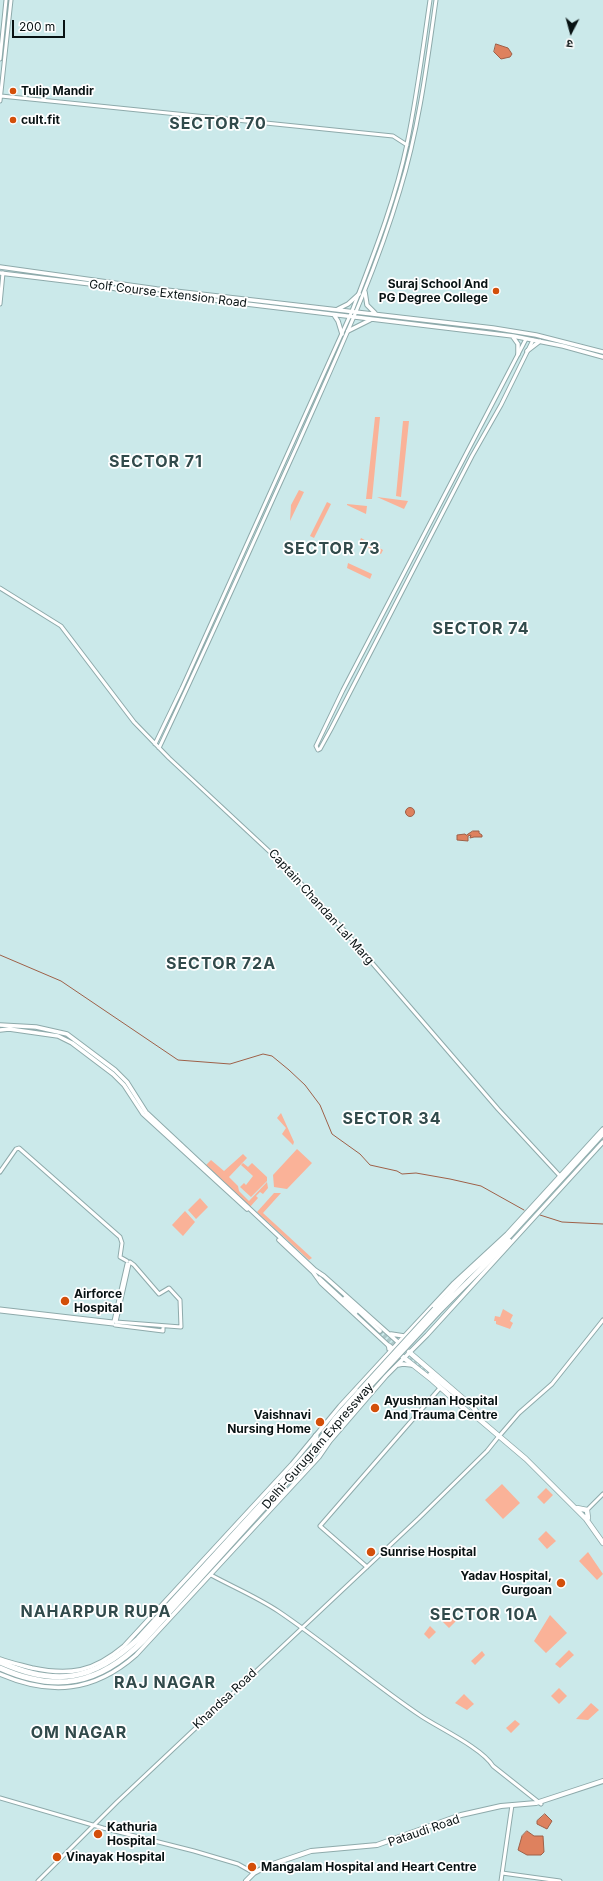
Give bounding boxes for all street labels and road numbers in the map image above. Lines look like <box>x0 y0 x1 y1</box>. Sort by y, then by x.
street label: Golf Course Extension Road <box>88 277 248 311</box>
street label: Captain Chandan Lal Marg <box>265 846 377 968</box>
street label: Delhi-Gurugram Expressway <box>259 1380 377 1512</box>
street label: Khandsa Road <box>190 1666 260 1732</box>
street label: Pataudi Road <box>386 1812 462 1850</box>

